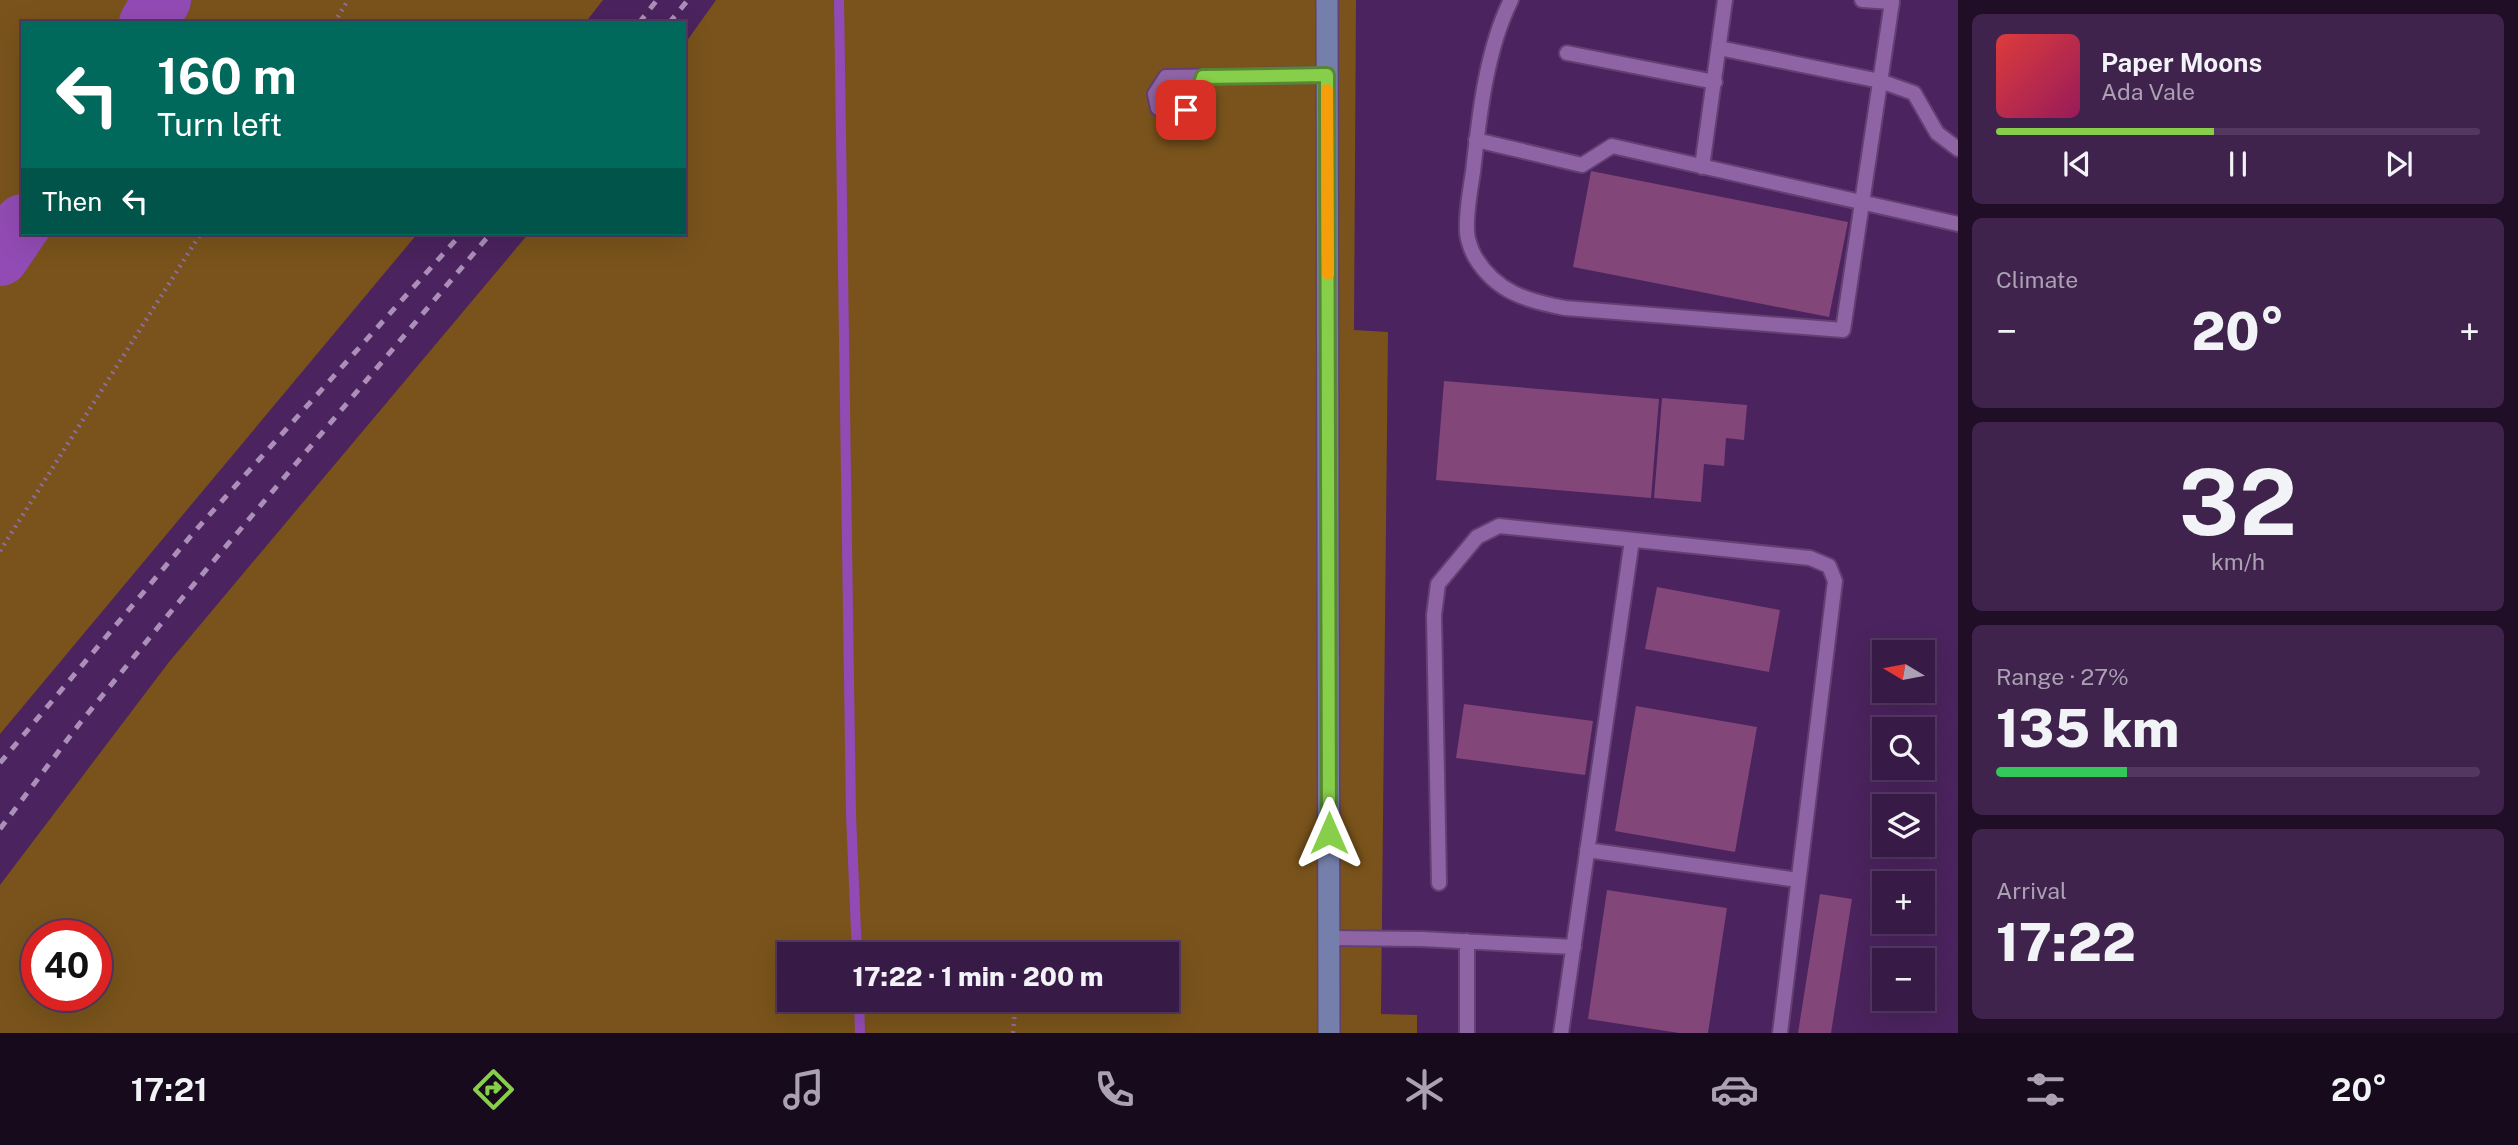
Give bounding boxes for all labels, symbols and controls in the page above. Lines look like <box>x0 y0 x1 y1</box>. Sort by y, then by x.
text: 160 m <box>157 47 297 105</box>
text: Paper Moons <box>2101 47 2262 78</box>
icon: left <box>42 49 133 140</box>
text: Ada Vale <box>2101 78 2195 105</box>
pin <box>1156 80 1216 140</box>
icon: arrive <box>1167 91 1205 129</box>
text: Turn left <box>157 106 282 143</box>
icon: previous <box>2058 145 2096 183</box>
icon: pause <box>2219 145 2257 183</box>
icon: next <box>2380 145 2418 183</box>
icon: left <box>116 182 154 220</box>
text: Then <box>42 186 102 217</box>
text: Climate <box>1996 266 2078 293</box>
text: 20° <box>2191 301 2285 362</box>
text: − <box>1996 309 2017 354</box>
text: + <box>2459 309 2480 354</box>
text: 32 <box>2179 449 2297 555</box>
text: km/h <box>2211 548 2265 575</box>
north arrow <box>1872 640 1936 704</box>
map controls <box>1872 640 1935 1011</box>
text: Range · 27% <box>1996 663 2129 690</box>
text: 135 km <box>1996 698 2179 759</box>
button: search <box>1872 717 1935 780</box>
button: layers <box>1872 794 1935 857</box>
position arrow <box>1292 796 1366 870</box>
button: + <box>1872 871 1935 934</box>
text: Arrival <box>1996 877 2067 904</box>
text: 17:22 <box>1996 912 2136 973</box>
speed limit sign: 40 <box>21 920 112 1011</box>
button: − <box>1872 948 1935 1011</box>
text: 17:22 · 1 min · 200 m <box>853 961 1103 992</box>
icon: directions <box>469 1065 518 1114</box>
icon: music <box>779 1065 828 1114</box>
icon: phone <box>1090 1065 1139 1114</box>
icon: climate <box>1400 1065 1449 1114</box>
icon: car <box>1710 1065 1759 1114</box>
icon: filters <box>2021 1065 2070 1114</box>
text: 17:21 <box>131 1071 208 1108</box>
text: 20° <box>2331 1071 2387 1108</box>

